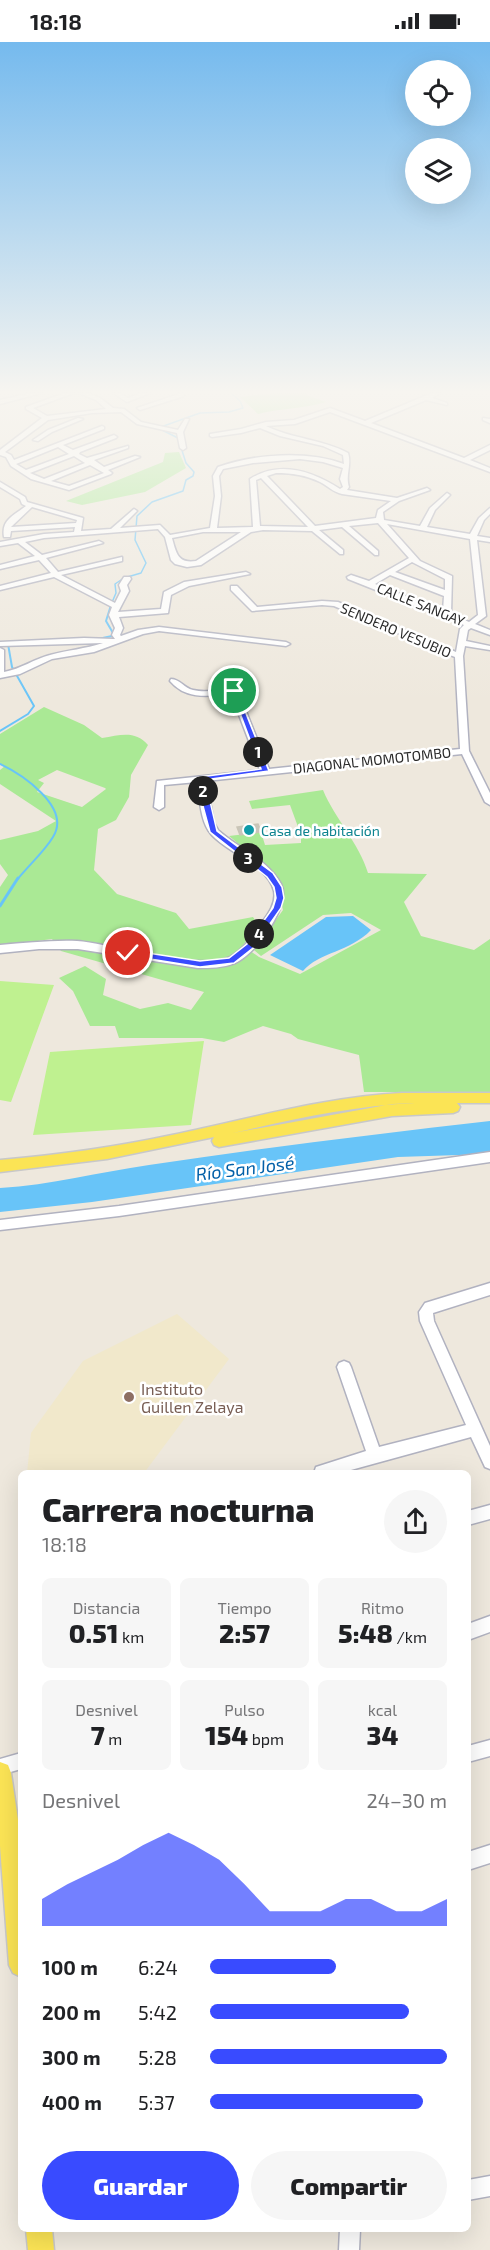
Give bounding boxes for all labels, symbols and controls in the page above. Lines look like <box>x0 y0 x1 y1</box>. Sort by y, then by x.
text: 18:18 <box>30 8 82 34</box>
map controls <box>405 60 471 204</box>
button: locate <box>405 60 471 126</box>
button: layers <box>405 138 471 204</box>
street label: CALLE SANGAY <box>375 579 467 629</box>
street label: SENDERO VESUBIO <box>338 599 454 661</box>
pin <box>208 665 259 716</box>
icon: arrive <box>217 674 250 707</box>
pin: 1 <box>243 737 273 767</box>
text: 1 <box>255 742 261 761</box>
street label: DIAGONAL MOMOTOMBO <box>292 743 452 777</box>
pin: 2 <box>188 776 218 806</box>
text: 2 <box>198 781 208 800</box>
place label: Casa de habitación <box>261 822 380 839</box>
marker: Casa de habitación <box>242 823 256 837</box>
pin: 3 <box>233 843 263 873</box>
text: 3 <box>243 848 253 867</box>
pin: 4 <box>244 919 274 949</box>
text: 4 <box>254 924 264 943</box>
pin <box>102 927 153 978</box>
icon: check <box>111 936 144 969</box>
water label: Río San José <box>194 1151 296 1185</box>
place label: Instituto Guillen Zelaya <box>141 1379 243 1416</box>
marker: Instituto Guillen Zelaya <box>122 1390 136 1404</box>
text: Carrera nocturna <box>42 1489 314 1529</box>
button: share <box>384 1490 447 1553</box>
text: 18:18 <box>42 1532 87 1556</box>
text: Distancia <box>73 1598 140 1617</box>
text: Tiempo <box>217 1598 272 1617</box>
text: Ritmo <box>361 1598 404 1617</box>
text: 0.51 <box>69 1617 118 1648</box>
text: 2:57 <box>219 1617 270 1648</box>
text: 5:48 <box>338 1617 393 1648</box>
text: km <box>118 1627 144 1646</box>
text: /km <box>393 1627 427 1646</box>
text: Desnivel <box>75 1700 138 1719</box>
text: Pulso <box>224 1700 265 1719</box>
text: kcal <box>368 1700 397 1719</box>
text: 7 <box>91 1719 105 1750</box>
text: 154 <box>205 1719 248 1750</box>
text: 34 <box>367 1719 398 1750</box>
text: m <box>105 1729 122 1748</box>
text: bpm <box>248 1729 284 1748</box>
text: Desnivel <box>42 1788 120 1812</box>
text: 24–30 m <box>366 1788 447 1812</box>
text: 100 m <box>42 1955 98 1979</box>
text: 6:24 <box>138 1955 178 1979</box>
text: 200 m <box>42 2000 101 2024</box>
text: 5:42 <box>138 2000 177 2024</box>
text: 300 m <box>42 2045 101 2069</box>
text: 5:28 <box>138 2045 177 2069</box>
text: 400 m <box>42 2090 102 2114</box>
text: 5:37 <box>138 2090 175 2114</box>
button: Guardar <box>42 2151 239 2220</box>
button: Compartir <box>251 2151 447 2220</box>

